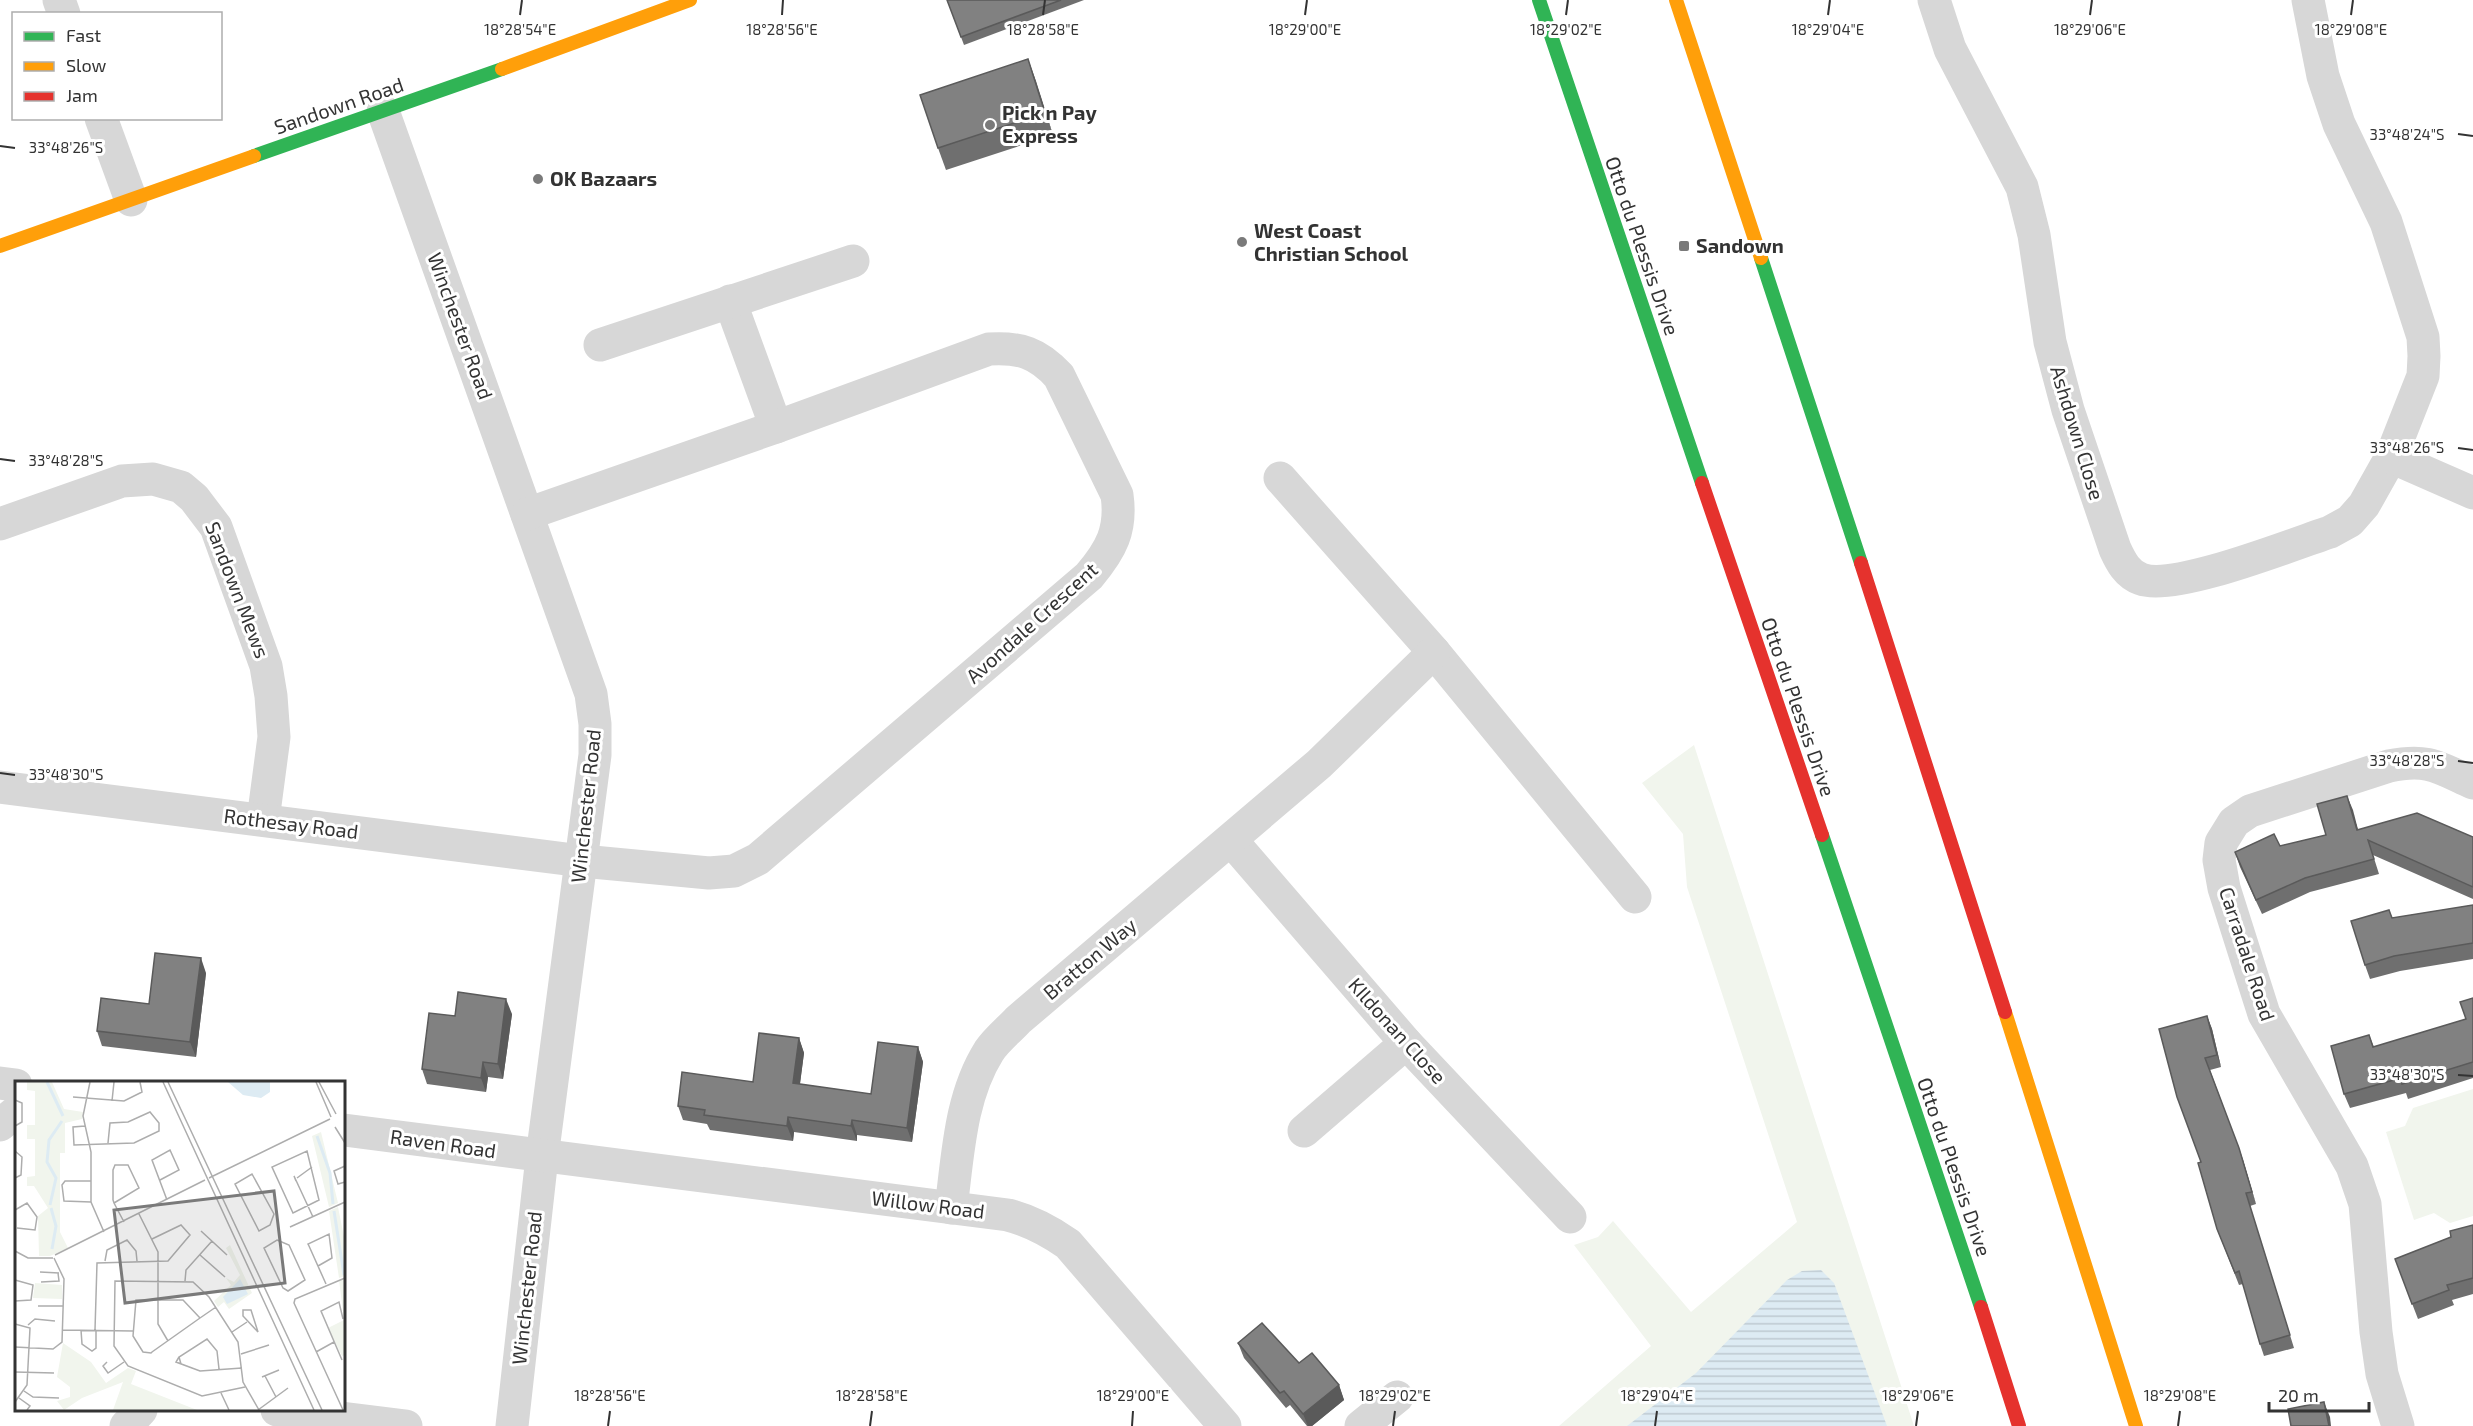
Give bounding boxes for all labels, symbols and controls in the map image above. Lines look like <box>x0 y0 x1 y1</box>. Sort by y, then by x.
legend <box>12 12 222 120</box>
text: 18°28'54"E <box>484 20 556 38</box>
text: 18°28'56"E <box>746 20 818 38</box>
text: 18°28'58"E <box>1007 20 1079 38</box>
text: 18°29'00"E <box>1269 20 1341 38</box>
text: 18°29'02"E <box>1530 20 1602 38</box>
text: 18°29'04"E <box>1792 20 1864 38</box>
text: 18°29'06"E <box>2054 20 2126 38</box>
text: 18°29'08"E <box>2315 20 2387 38</box>
text: Fast <box>66 24 101 46</box>
text: Slow <box>66 54 107 76</box>
street label: Sandown Road <box>271 72 406 138</box>
text: Jam <box>66 84 98 106</box>
place label: Pick n Pay Express <box>1002 100 1097 147</box>
marker: Pick n Pay Express <box>983 118 997 132</box>
text: 33°48'24"S <box>2370 125 2444 143</box>
text: 33°48'26"S <box>29 138 103 156</box>
street label: Otto du Plessis Drive <box>1601 153 1685 338</box>
place label: OK Bazaars <box>550 166 657 190</box>
marker: OK Bazaars <box>531 172 545 186</box>
place label: West Coast Christian School <box>1254 218 1408 265</box>
place label: Sandown <box>1696 233 1784 257</box>
marker: West Coast Christian School <box>1235 235 1249 249</box>
marker: Sandown <box>1677 239 1691 253</box>
street label: Winchester Road <box>423 249 499 402</box>
street label: Ashdown Close <box>2046 363 2110 503</box>
text: 33°48'26"S <box>2370 438 2444 456</box>
text: 33°48'28"S <box>29 451 103 469</box>
street label: Sandown Mews <box>201 518 275 661</box>
street label: Avondale Crescent <box>961 557 1102 688</box>
street label: Otto du Plessis Drive <box>1757 614 1841 799</box>
street label: Winchester Road <box>565 728 605 884</box>
text: 33°48'28"S <box>2370 751 2444 769</box>
text: 33°48'30"S <box>29 765 103 783</box>
street label: Rothesay Road <box>222 803 360 843</box>
street label: Carradale Road <box>2215 884 2281 1024</box>
street label: Bratton Way <box>1038 912 1141 1004</box>
street label: KIldonan Close <box>1344 972 1452 1088</box>
text: 33°48'30"S <box>2370 1065 2444 1083</box>
street label: Otto du Plessis Drive <box>1913 1074 1997 1259</box>
inset map <box>15 1081 345 1411</box>
street label: Raven Road <box>389 1124 498 1162</box>
street label: Willow Road <box>870 1185 986 1223</box>
street label: Winchester Road <box>506 1210 546 1366</box>
scale bar <box>2269 1375 2370 1413</box>
text: 20 m <box>2278 1384 2319 1406</box>
text: 18°28'56"E <box>574 1386 646 1404</box>
text: 18°28'58"E <box>836 1386 908 1404</box>
text: 18°29'00"E <box>1097 1386 1169 1404</box>
text: 18°29'02"E <box>1359 1386 1431 1404</box>
text: 18°29'04"E <box>1621 1386 1693 1404</box>
text: 18°29'06"E <box>1882 1386 1954 1404</box>
text: 18°29'08"E <box>2144 1386 2216 1404</box>

